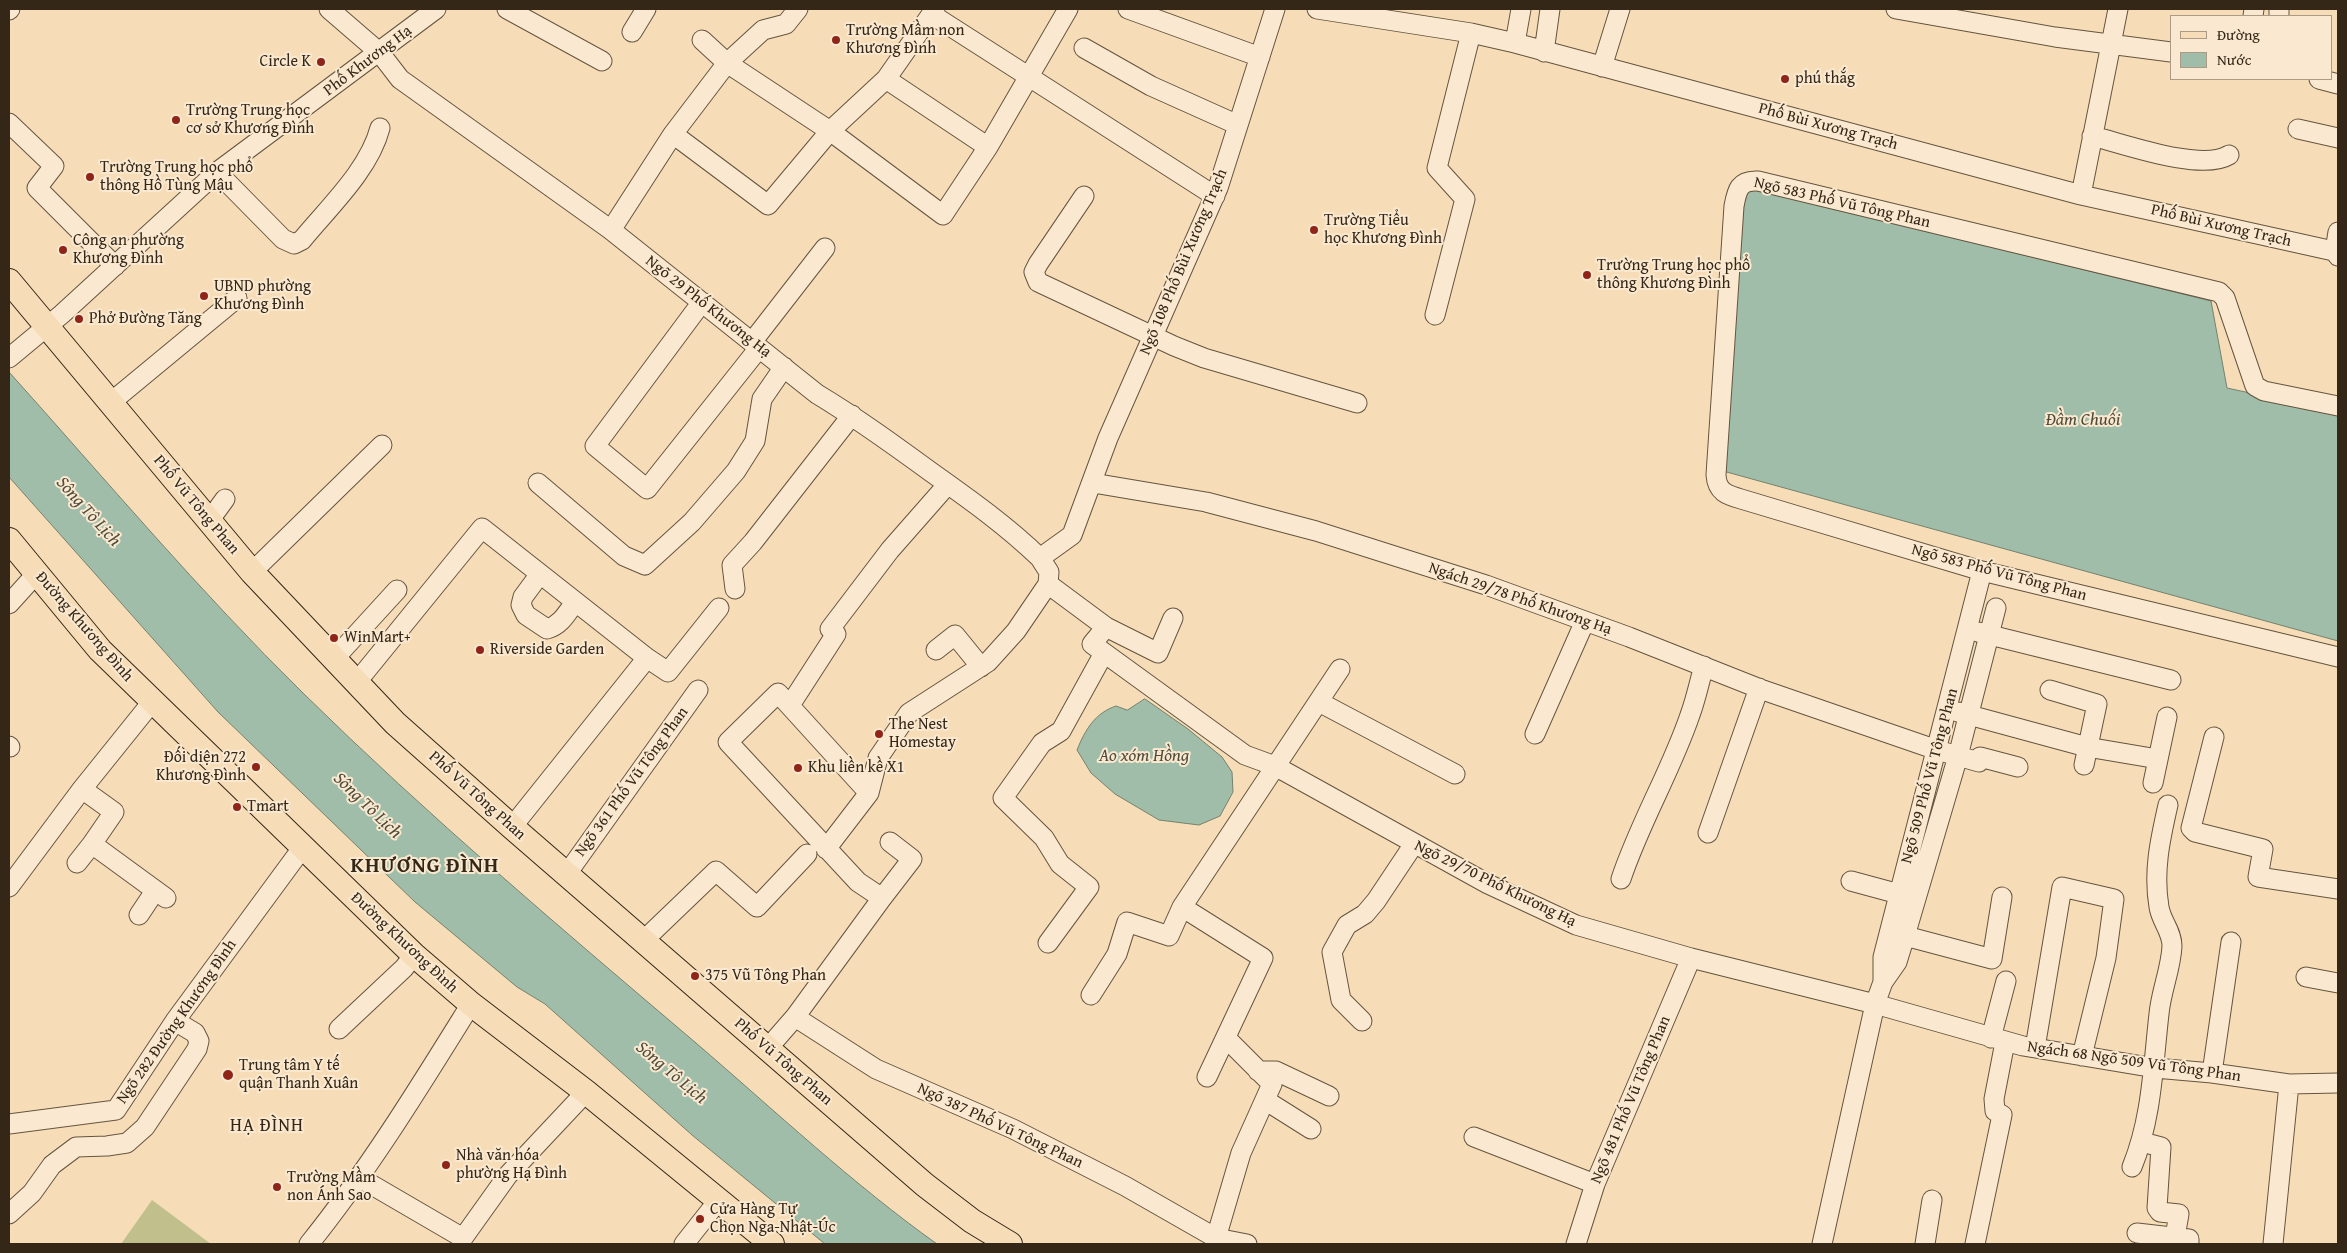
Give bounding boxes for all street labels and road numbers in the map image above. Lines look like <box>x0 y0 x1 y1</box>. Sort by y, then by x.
street label: Phố Khương Hạ <box>320 22 416 100</box>
street label: Phố Bùi Xương Trạch <box>1756 99 1900 155</box>
street label: Ngõ 108 Phố Bùi Xương Trạch <box>1136 166 1232 358</box>
street label: Ngõ 583 Phố Vũ Tông Phan <box>1752 173 1932 233</box>
street label: Phố Bùi Xương Trạch <box>2149 201 2293 251</box>
street label: Ngõ 29 Phố Khương Hạ <box>641 252 775 362</box>
street label: Phố Vũ Tông Phan <box>149 451 243 559</box>
street label: Ngõ 583 Phố Vũ Tông Phan <box>1909 540 2089 606</box>
street label: Ngách 29/78 Phố Khương Hạ <box>1426 559 1614 639</box>
street label: Đường Khương Đình <box>31 568 137 686</box>
street label: Ngõ 509 Phố Vũ Tông Phan <box>1897 686 1963 866</box>
street label: Ngõ 361 Phố Vũ Tông Phan <box>571 703 693 861</box>
street label: Phố Vũ Tông Phan <box>425 747 529 845</box>
street label: Ngõ 29/70 Phố Khương Hạ <box>1411 836 1579 932</box>
street label: Đường Khương Đình <box>347 888 461 998</box>
street label: Ngõ 282 Đường Khương Đình <box>113 936 241 1108</box>
street label: Ngõ 481 Phố Vũ Tông Phan <box>1587 1013 1675 1187</box>
street label: Phố Vũ Tông Phan <box>730 1014 836 1110</box>
street label: Ngách 68 Ngõ 509 Vũ Tông Phan <box>2026 1038 2242 1086</box>
street label: Ngõ 387 Phố Vũ Tông Phan <box>914 1079 1086 1173</box>

